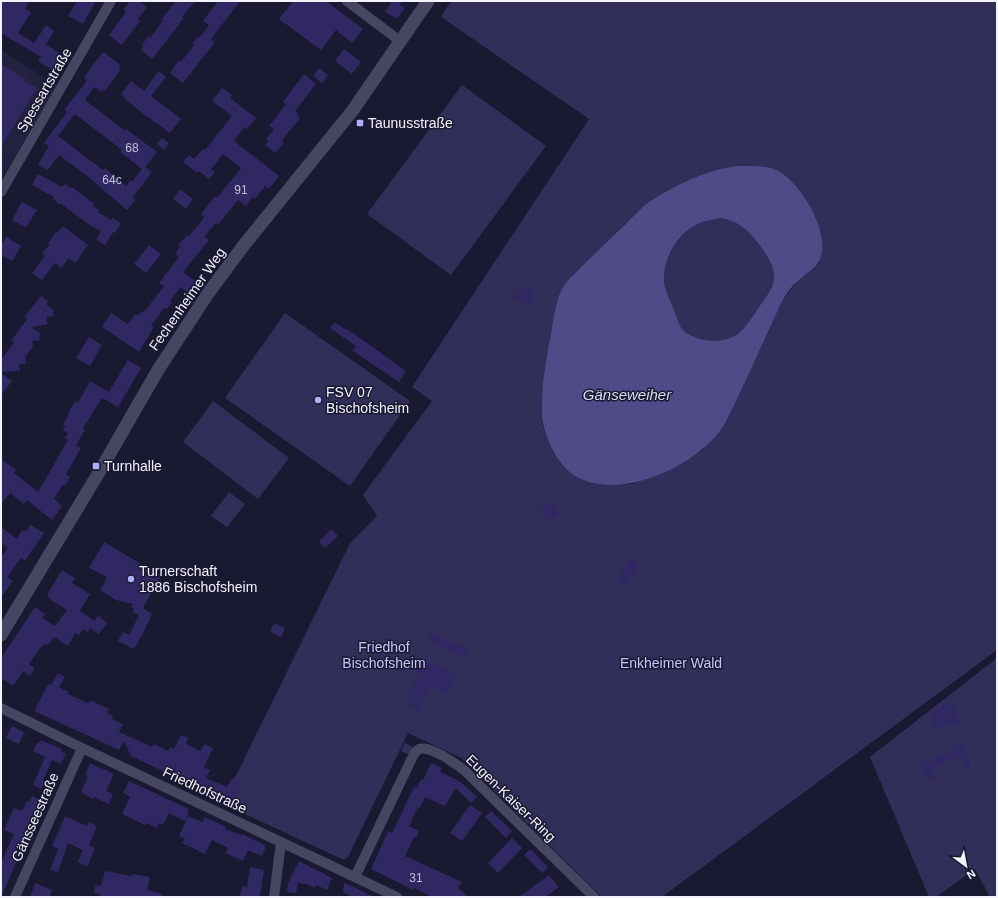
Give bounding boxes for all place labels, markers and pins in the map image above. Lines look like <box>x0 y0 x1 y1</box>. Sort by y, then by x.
place label: Taunusstraße <box>368 115 453 131</box>
marker: Taunusstraße <box>355 118 365 128</box>
place label: FSV 07 Bischofsheim <box>326 384 409 416</box>
marker: FSV 07 Bischofsheim <box>313 395 323 405</box>
place label: Turnhalle <box>104 458 162 474</box>
marker: Turnhalle <box>91 461 101 471</box>
place label: Turnerschaft 1886 Bischofsheim <box>139 563 257 595</box>
marker: Turnerschaft 1886 Bischofsheim <box>126 574 136 584</box>

